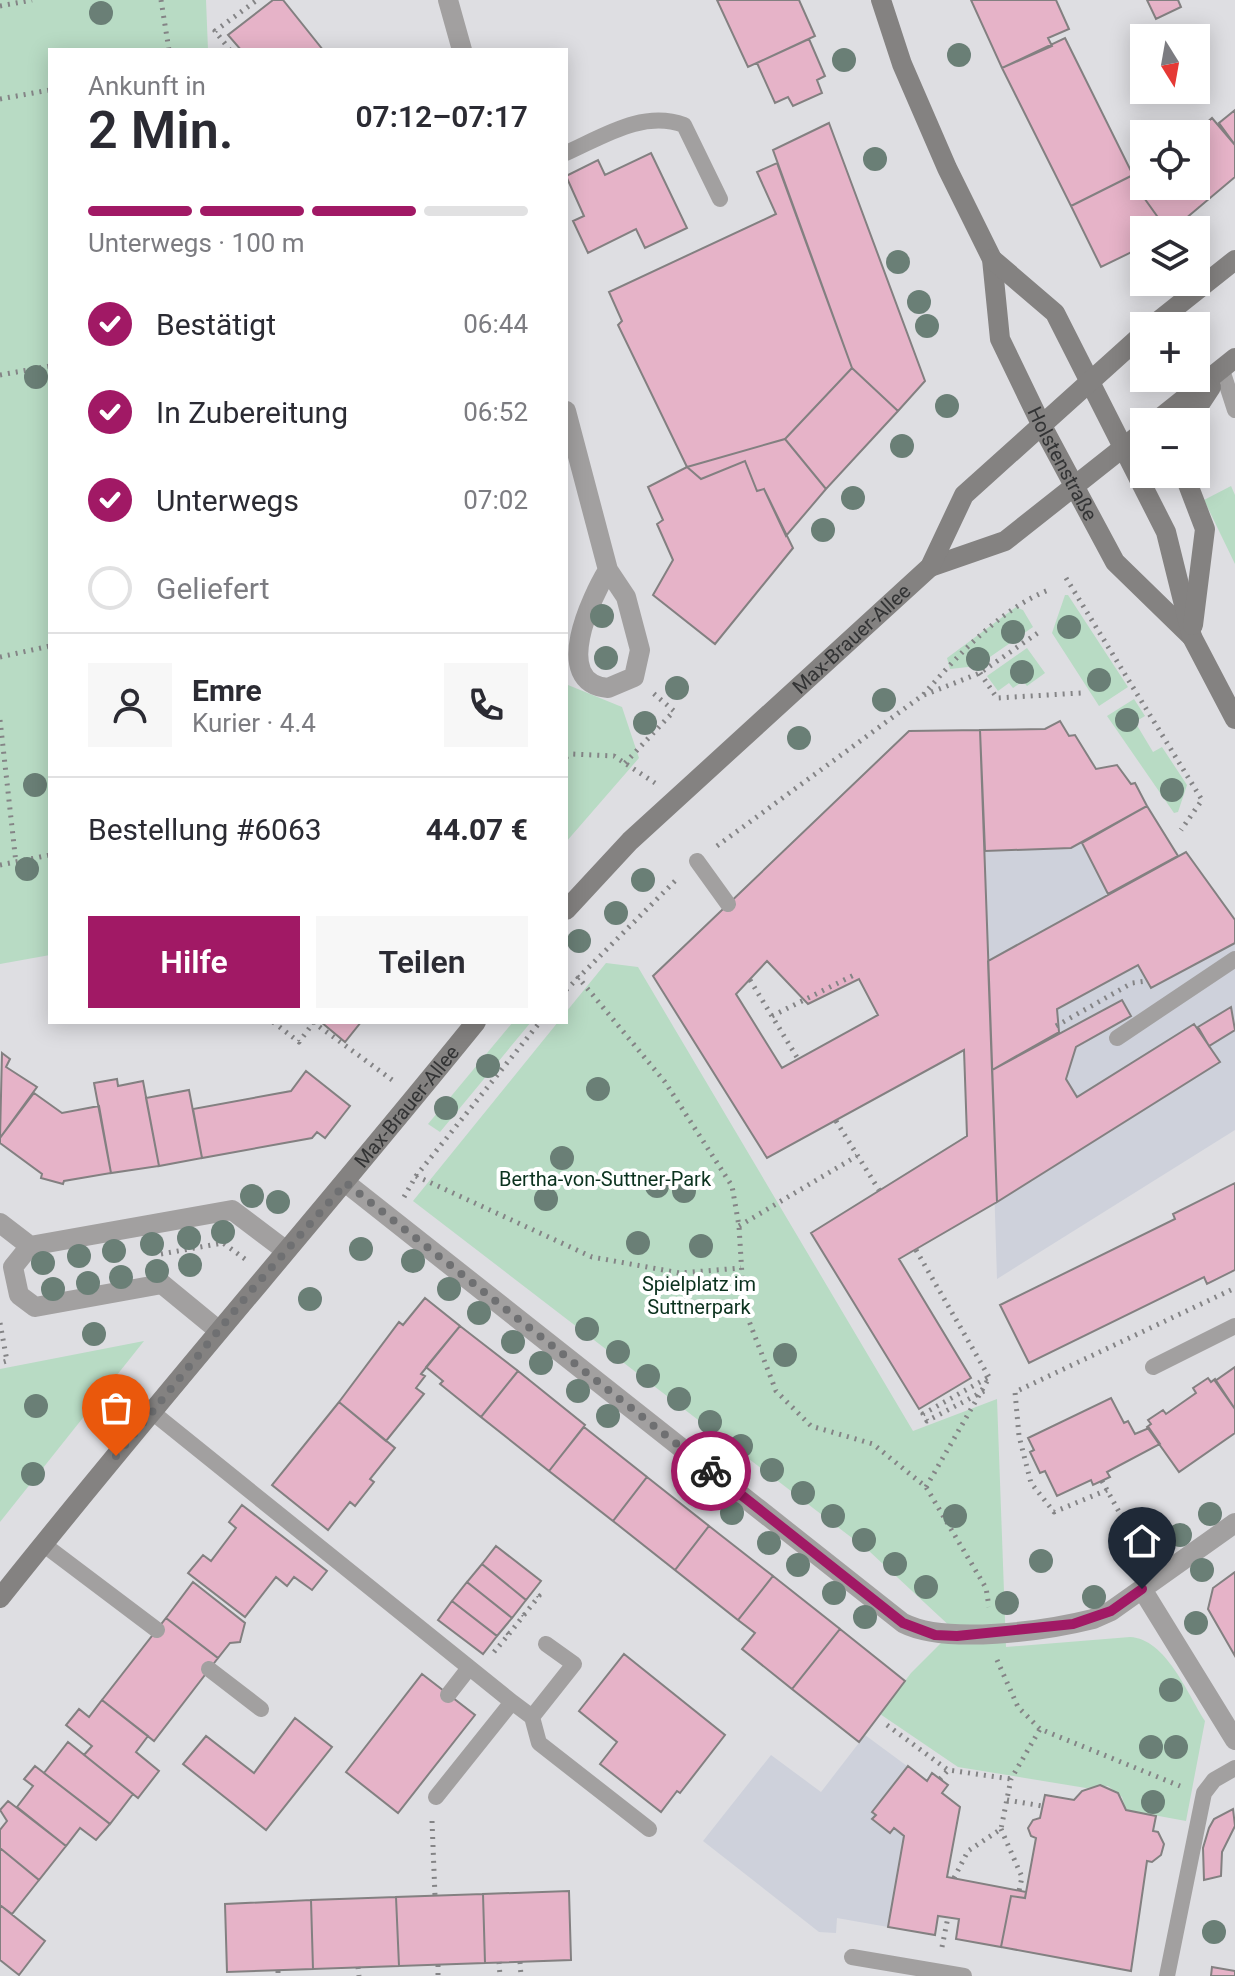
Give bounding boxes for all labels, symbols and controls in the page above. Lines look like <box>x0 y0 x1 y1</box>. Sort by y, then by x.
north arrow <box>1130 24 1210 104</box>
map controls <box>1130 24 1210 488</box>
text: Ankunft in <box>88 71 206 101</box>
text: 07:12–07:17 <box>355 99 528 134</box>
text: 2 Min. <box>88 100 233 161</box>
button: locate <box>1130 120 1210 200</box>
button: layers <box>1130 216 1210 296</box>
text: Unterwegs · 100 m <box>88 228 305 258</box>
icon: check <box>88 302 132 346</box>
text: Bestätigt <box>156 307 276 342</box>
text: 06:44 <box>463 309 528 339</box>
button: + <box>1130 312 1210 392</box>
icon: check <box>88 390 132 434</box>
text: In Zubereitung <box>156 395 348 430</box>
text: 06:52 <box>463 397 528 427</box>
street label: Holstenstraße <box>1022 403 1103 525</box>
button: − <box>1130 408 1210 488</box>
icon: check <box>88 478 132 522</box>
text: Unterwegs <box>156 483 299 518</box>
text: 07:02 <box>463 485 528 515</box>
text: Geliefert <box>156 571 270 606</box>
street label: Max-Brauer-Allee <box>787 579 915 699</box>
button: person <box>88 663 172 747</box>
button: phone <box>444 663 528 747</box>
text: Emre <box>192 673 262 708</box>
text: Kurier · 4.4 <box>192 708 316 738</box>
text: Bestellung #6063 <box>88 812 322 847</box>
text: 44.07 € <box>426 812 528 847</box>
button: Hilfe <box>88 916 300 1008</box>
button: Teilen <box>316 916 528 1008</box>
street label: Max-Brauer-Allee <box>349 1040 464 1173</box>
park label: Bertha-von-Suttner-Park <box>499 1167 712 1191</box>
park label: Spielplatz im Suttnerpark <box>642 1272 756 1319</box>
pin <box>82 1374 150 1456</box>
icon: bag <box>94 1386 138 1430</box>
courier <box>671 1431 751 1511</box>
icon: bike <box>689 1449 733 1493</box>
pin <box>1108 1507 1176 1589</box>
icon: home <box>1120 1519 1164 1563</box>

